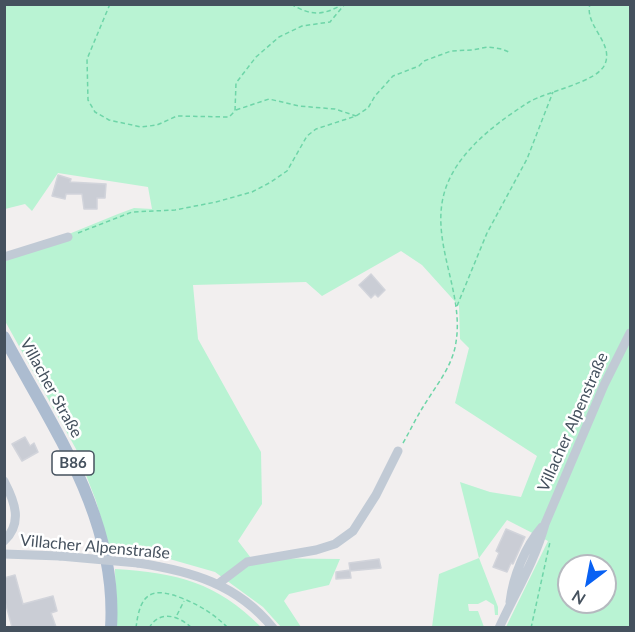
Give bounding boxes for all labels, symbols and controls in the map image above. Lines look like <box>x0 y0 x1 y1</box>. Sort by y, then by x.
street label: Villacher Straße <box>16 335 86 441</box>
street label: Villacher Alpenstraße <box>534 350 612 494</box>
road number: B86 <box>52 451 94 475</box>
street label: Villacher Alpenstraße <box>19 531 171 563</box>
north arrow <box>557 554 617 614</box>
text: N <box>568 587 589 609</box>

